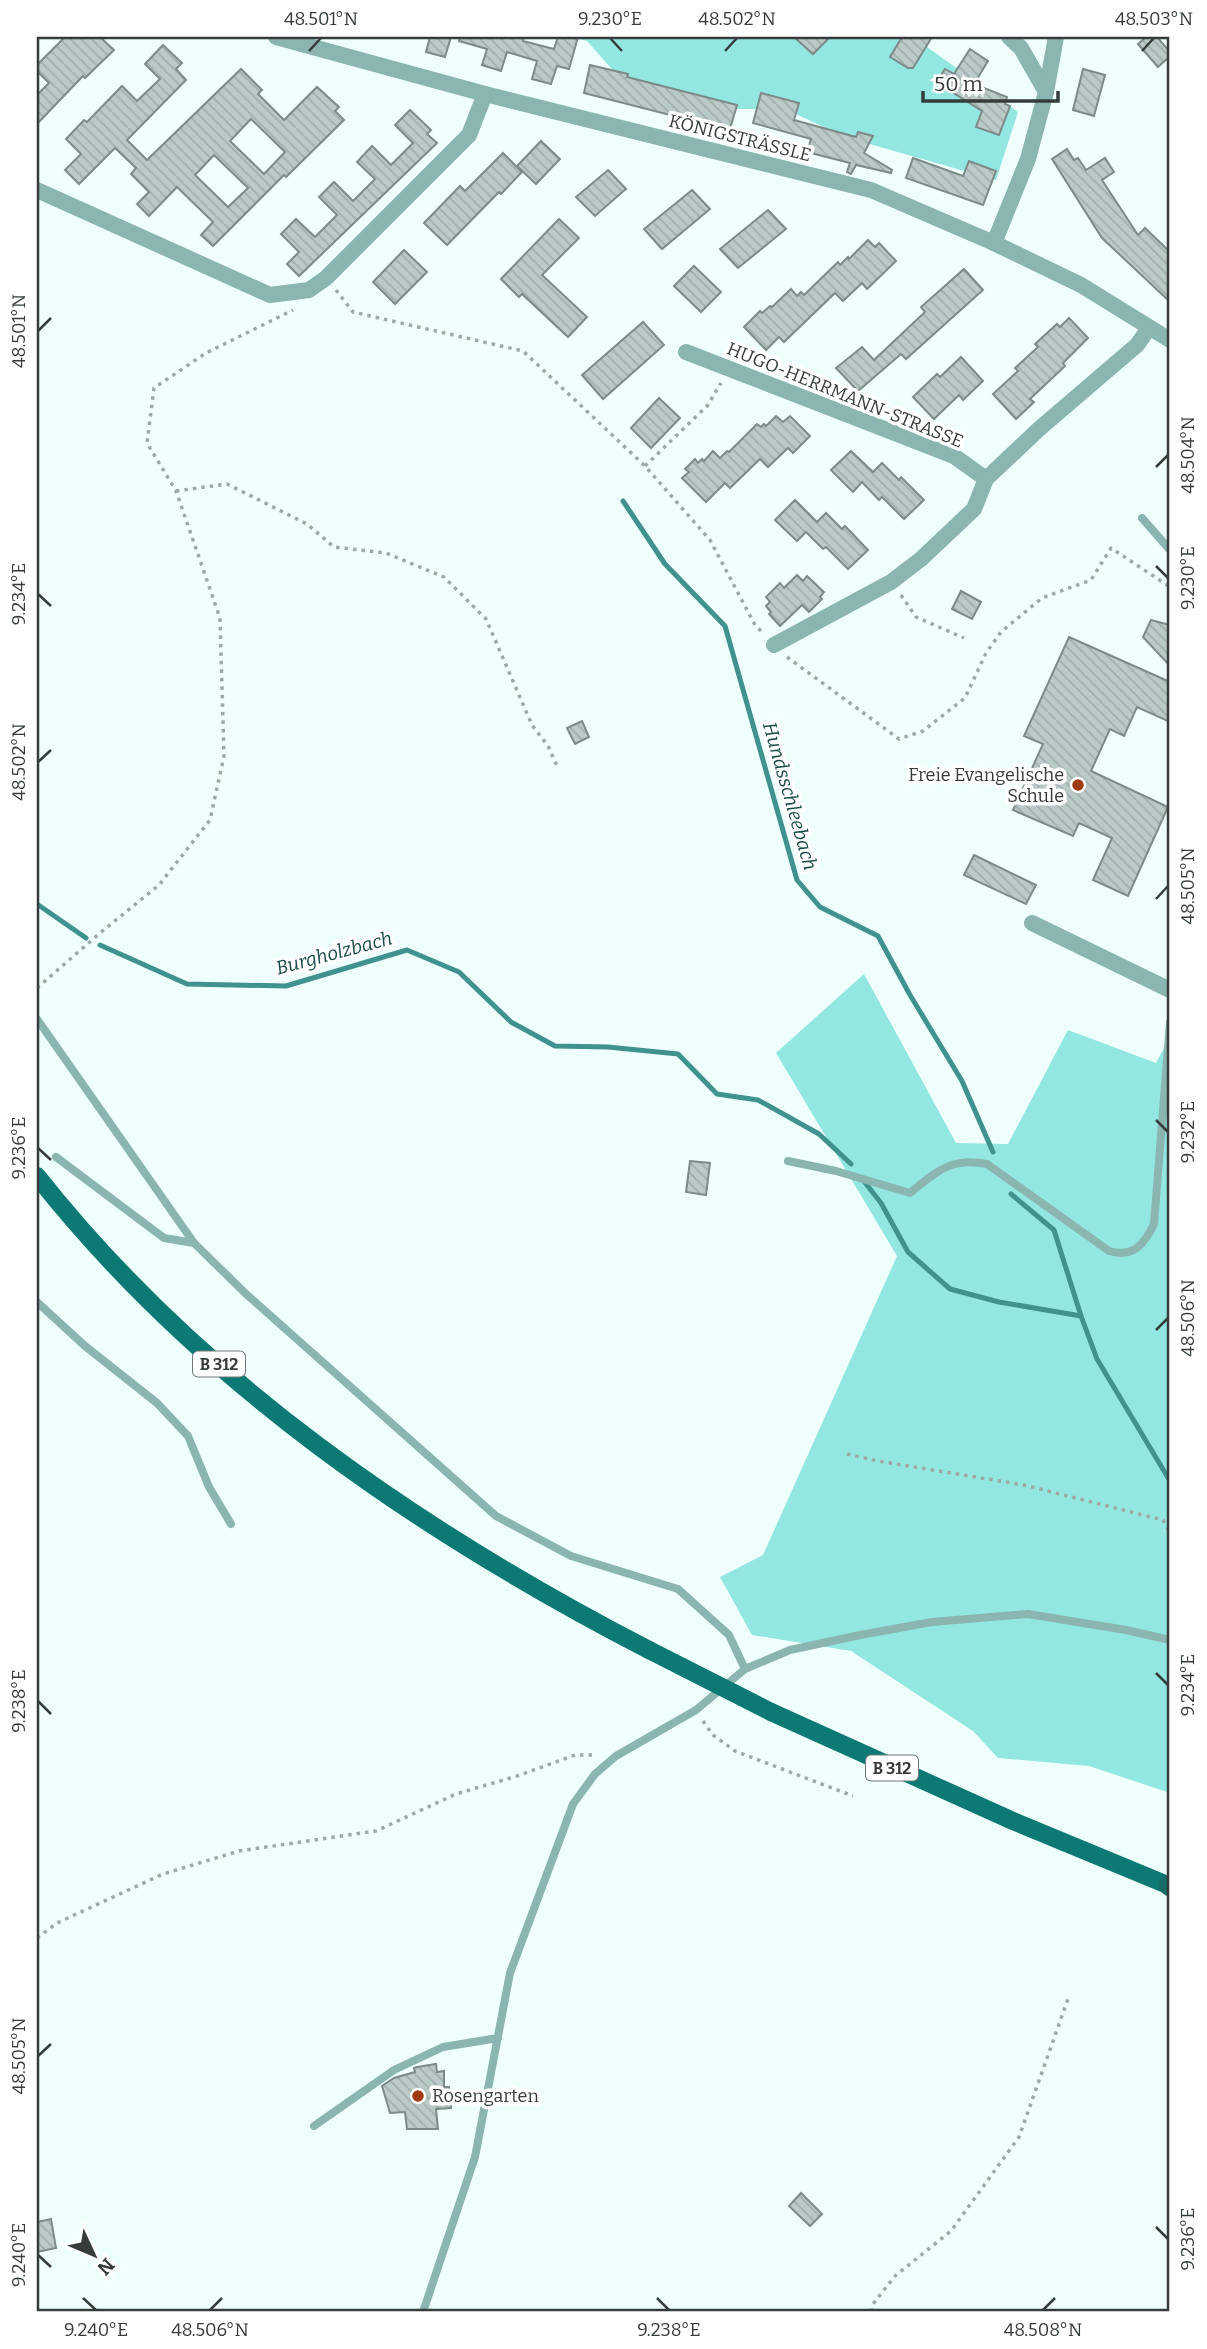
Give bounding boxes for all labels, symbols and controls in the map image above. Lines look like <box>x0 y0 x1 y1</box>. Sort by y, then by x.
text: 48.501°N <box>284 8 358 30</box>
text: 9.230°E <box>578 8 642 30</box>
text: 48.502°N <box>698 8 776 30</box>
text: 48.503°N <box>1115 8 1193 30</box>
scale bar <box>923 60 1058 104</box>
text: 50 m <box>934 71 983 97</box>
street label: KÖNIGSTRÄSSLE <box>667 110 813 166</box>
text: 48.501°N <box>8 294 30 368</box>
street label: HUGO-HERRMANN-STRASSE <box>724 337 966 453</box>
text: 48.504°N <box>1177 416 1199 494</box>
text: 9.230°E <box>1177 546 1199 610</box>
text: 9.234°E <box>8 563 30 625</box>
water label: Hundsschleebach <box>758 719 822 873</box>
text: 48.502°N <box>8 723 30 801</box>
place label: Freie Evangelische Schule <box>908 764 1064 807</box>
marker: Freie Evangelische Schule <box>1070 777 1086 793</box>
text: 48.505°N <box>1177 847 1199 925</box>
water label: Burgholzbach <box>273 926 395 980</box>
text: 9.232°E <box>1177 1101 1199 1163</box>
text: 9.236°E <box>8 1117 30 1179</box>
text: 48.506°N <box>1177 1279 1199 1357</box>
road number: B 312 <box>193 1352 245 1376</box>
text: 9.234°E <box>1177 1654 1199 1716</box>
text: 9.238°E <box>8 1669 30 1733</box>
road number: B 312 <box>866 1756 918 1780</box>
text: 48.505°N <box>8 2017 30 2095</box>
place label: Rosengarten <box>432 2085 539 2107</box>
marker: Rosengarten <box>410 2088 426 2104</box>
text: 9.236°E <box>1177 2208 1199 2270</box>
north arrow <box>60 2220 130 2290</box>
text: 9.240°E <box>8 2223 30 2287</box>
text: N <box>92 2253 119 2280</box>
text: 9.240°E <box>64 2319 128 2341</box>
text: 48.506°N <box>171 2319 249 2341</box>
text: 9.238°E <box>637 2319 701 2341</box>
text: 48.508°N <box>1004 2319 1082 2341</box>

